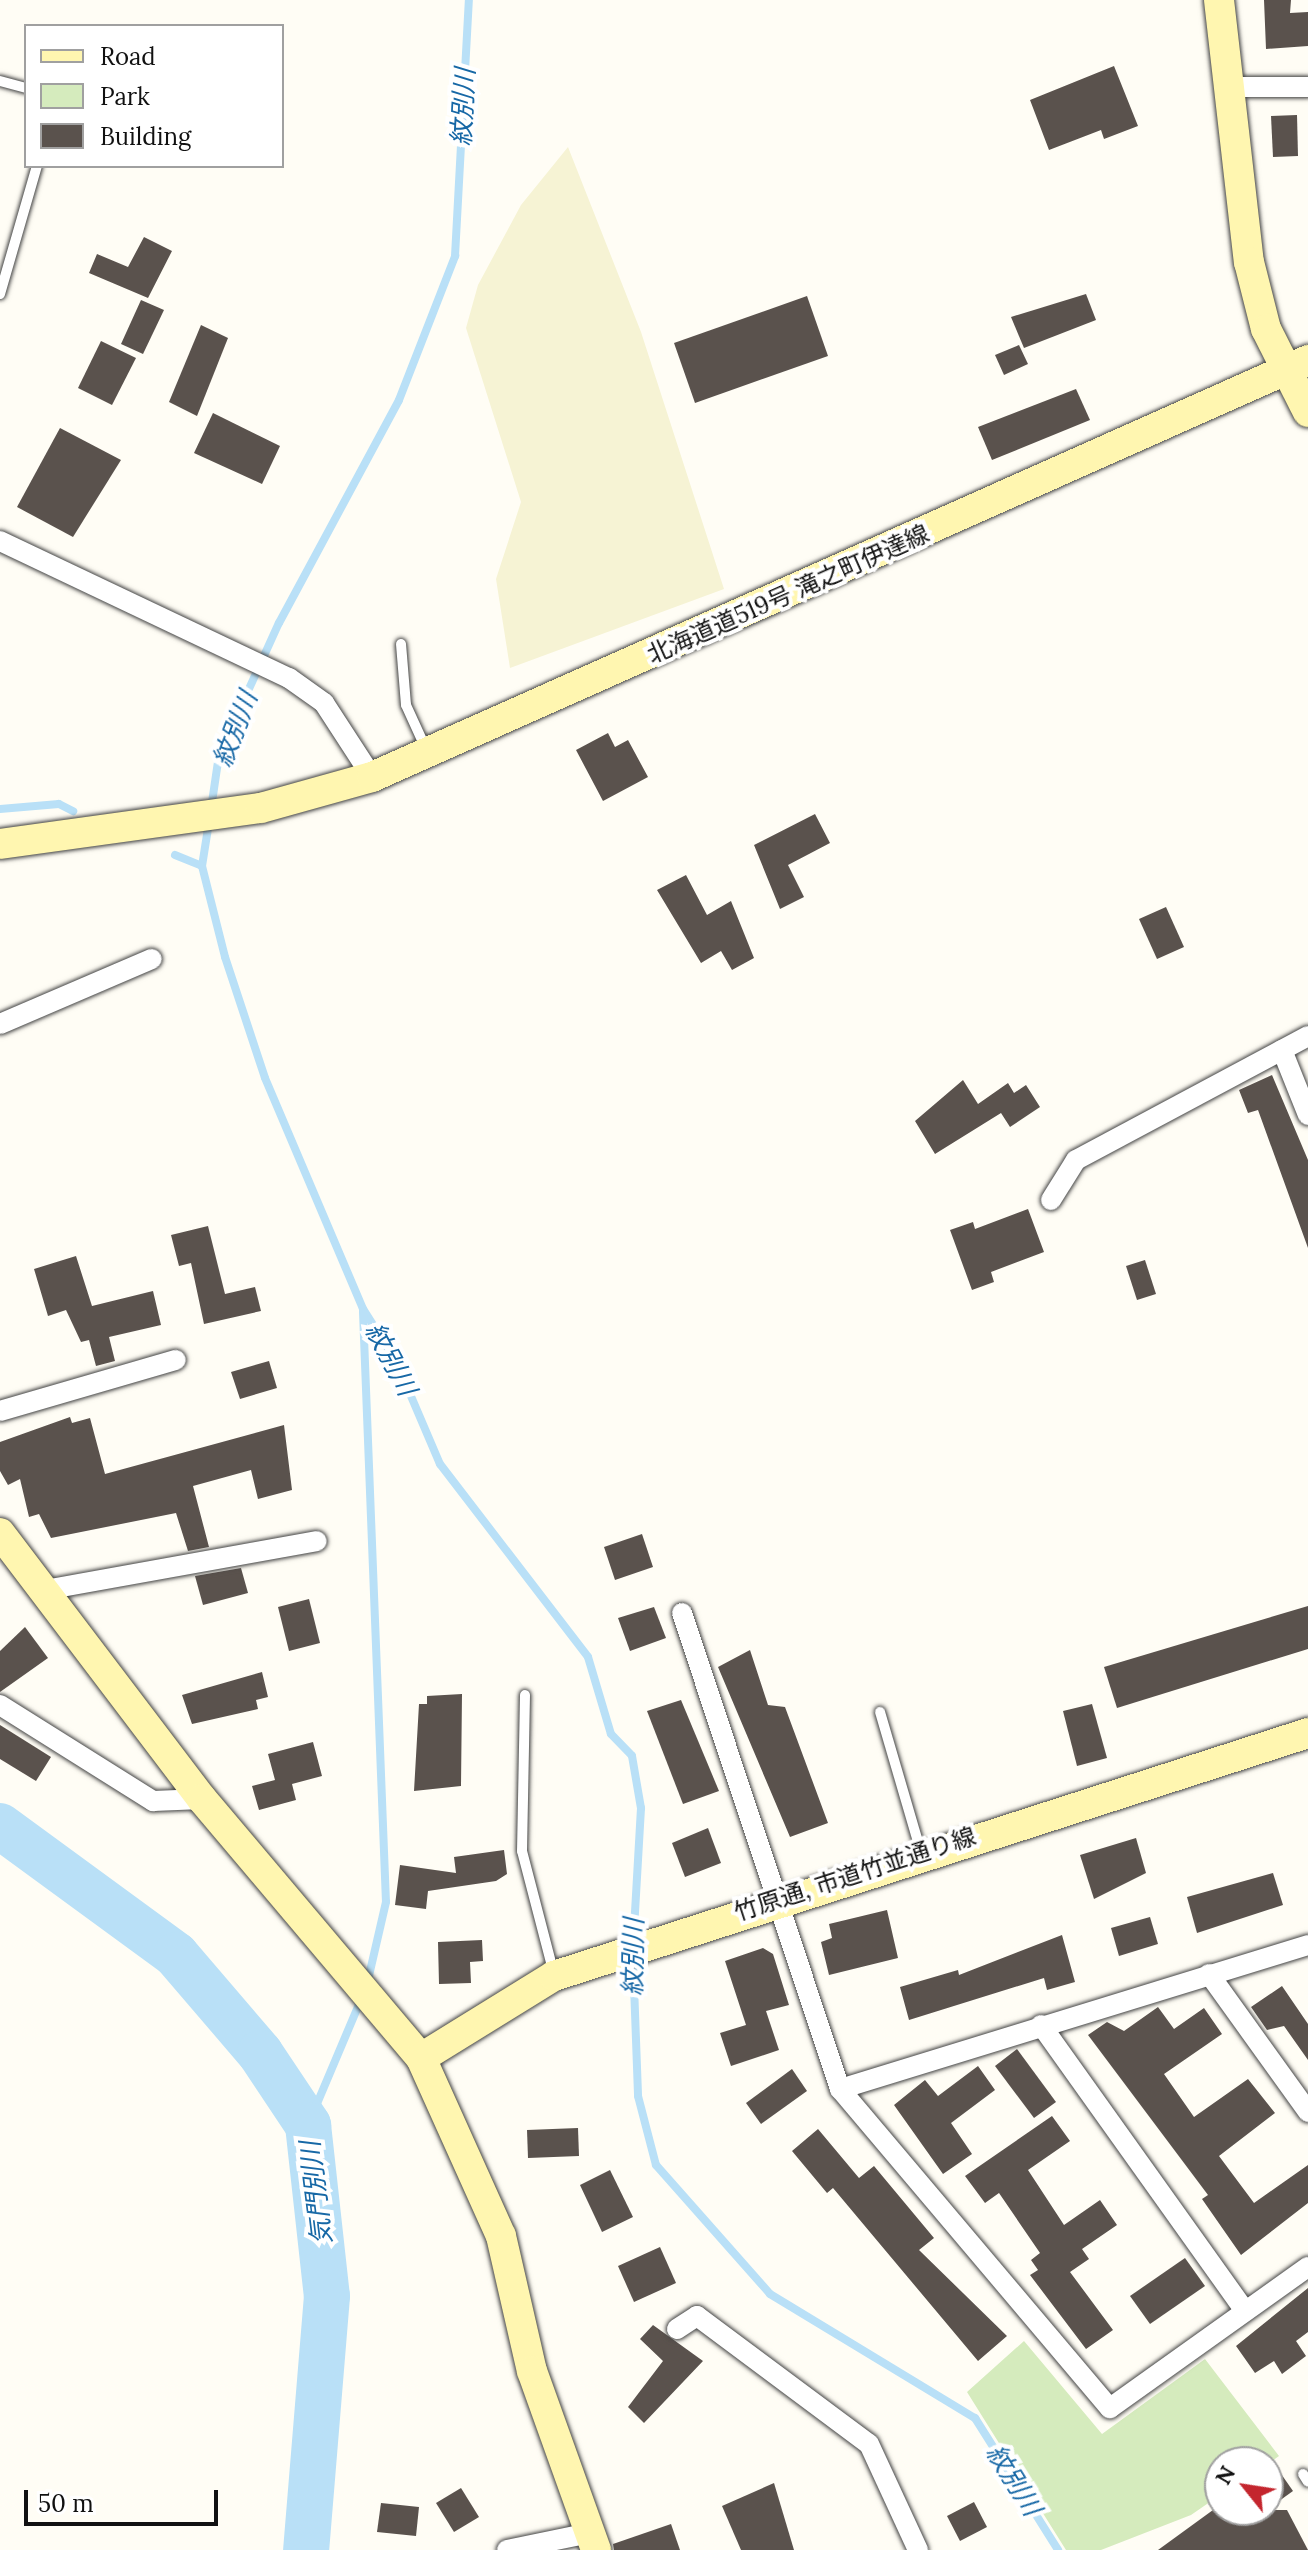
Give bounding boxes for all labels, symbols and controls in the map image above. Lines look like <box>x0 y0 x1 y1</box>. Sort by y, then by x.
legend <box>24 24 284 168</box>
text: Road <box>100 41 156 72</box>
water label: 紋別川 <box>445 67 481 147</box>
text: Park <box>100 81 150 112</box>
text: Building <box>100 121 191 152</box>
street label: 北海道道519号 滝之町伊達線 <box>642 519 934 669</box>
water label: 紋別川 <box>206 687 264 771</box>
water label: 紋別川 <box>359 1317 423 1401</box>
street label: 竹原通, 市道竹並通り線 <box>731 1821 979 1927</box>
water label: 紋別川 <box>617 1918 649 1996</box>
water label: 気門別川 <box>294 2139 338 2247</box>
water label: 紋別川 <box>980 2439 1048 2521</box>
north arrow <box>1204 2446 1284 2526</box>
text: N <box>1209 2461 1241 2489</box>
scale bar <box>28 2474 222 2524</box>
text: 50 m <box>38 2488 94 2519</box>

